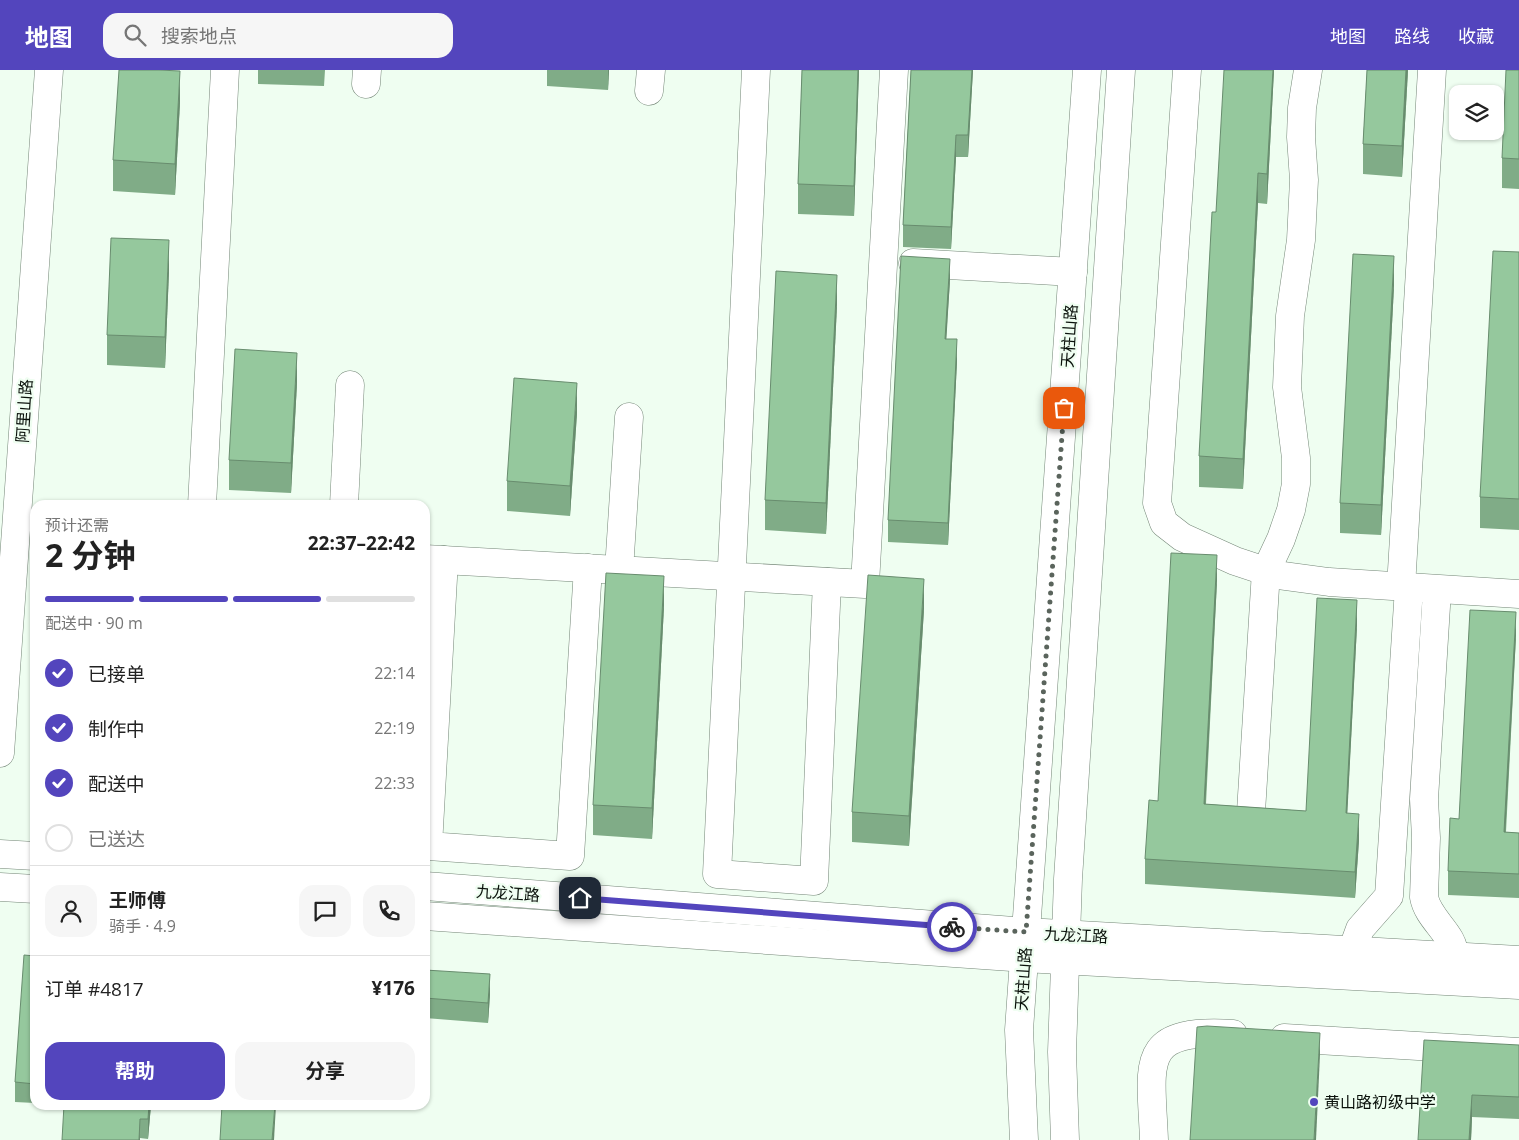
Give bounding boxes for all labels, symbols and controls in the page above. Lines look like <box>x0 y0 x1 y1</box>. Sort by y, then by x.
search box <box>103 13 453 58</box>
text: 地图 <box>25 20 73 53</box>
icon: search <box>121 21 149 49</box>
text: 搜索地点 <box>161 23 237 49</box>
text: 地图 <box>1330 24 1366 48</box>
text: 路线 <box>1394 24 1430 48</box>
text: 收藏 <box>1458 24 1494 48</box>
map controls <box>1449 85 1504 140</box>
button: layers <box>1449 85 1504 140</box>
street label: 天柱山路 <box>1056 303 1082 369</box>
street label: 阿里山路 <box>11 378 37 444</box>
pin <box>1043 387 1085 429</box>
icon: bag <box>1050 394 1078 422</box>
text: 预计还需 <box>45 514 109 536</box>
text: 22:37–22:42 <box>308 530 415 556</box>
text: 2 分钟 <box>45 533 136 576</box>
text: 配送中 · 90 m <box>45 612 143 634</box>
icon: check <box>45 659 73 687</box>
text: 已接单 <box>88 661 145 687</box>
text: 22:14 <box>374 662 415 684</box>
icon: check <box>45 714 73 742</box>
text: 制作中 <box>88 716 145 742</box>
text: 22:19 <box>374 717 415 739</box>
icon: check <box>45 769 73 797</box>
text: 配送中 <box>88 771 145 797</box>
text: 22:33 <box>374 772 415 794</box>
text: 已送达 <box>88 826 145 852</box>
pin <box>559 877 601 919</box>
street label: 九龙江路 <box>475 880 541 906</box>
icon: home <box>566 884 594 912</box>
button: person <box>45 885 97 937</box>
button: chat <box>299 885 351 937</box>
button: phone <box>363 885 415 937</box>
text: 王师傅 <box>109 887 166 913</box>
courier <box>927 902 977 952</box>
icon: bike <box>938 913 966 941</box>
text: 骑手 · 4.9 <box>109 915 176 937</box>
street label: 九龙江路 <box>1043 922 1109 948</box>
street label: 天柱山路 <box>1010 946 1036 1012</box>
text: ¥176 <box>372 975 415 1001</box>
text: 订单 #4817 <box>45 976 144 1002</box>
button: 帮助 <box>45 1042 225 1100</box>
button: 分享 <box>235 1042 415 1100</box>
place label: 黄山路初级中学 <box>1324 1091 1436 1113</box>
marker: 黄山路初级中学 <box>1308 1096 1320 1108</box>

